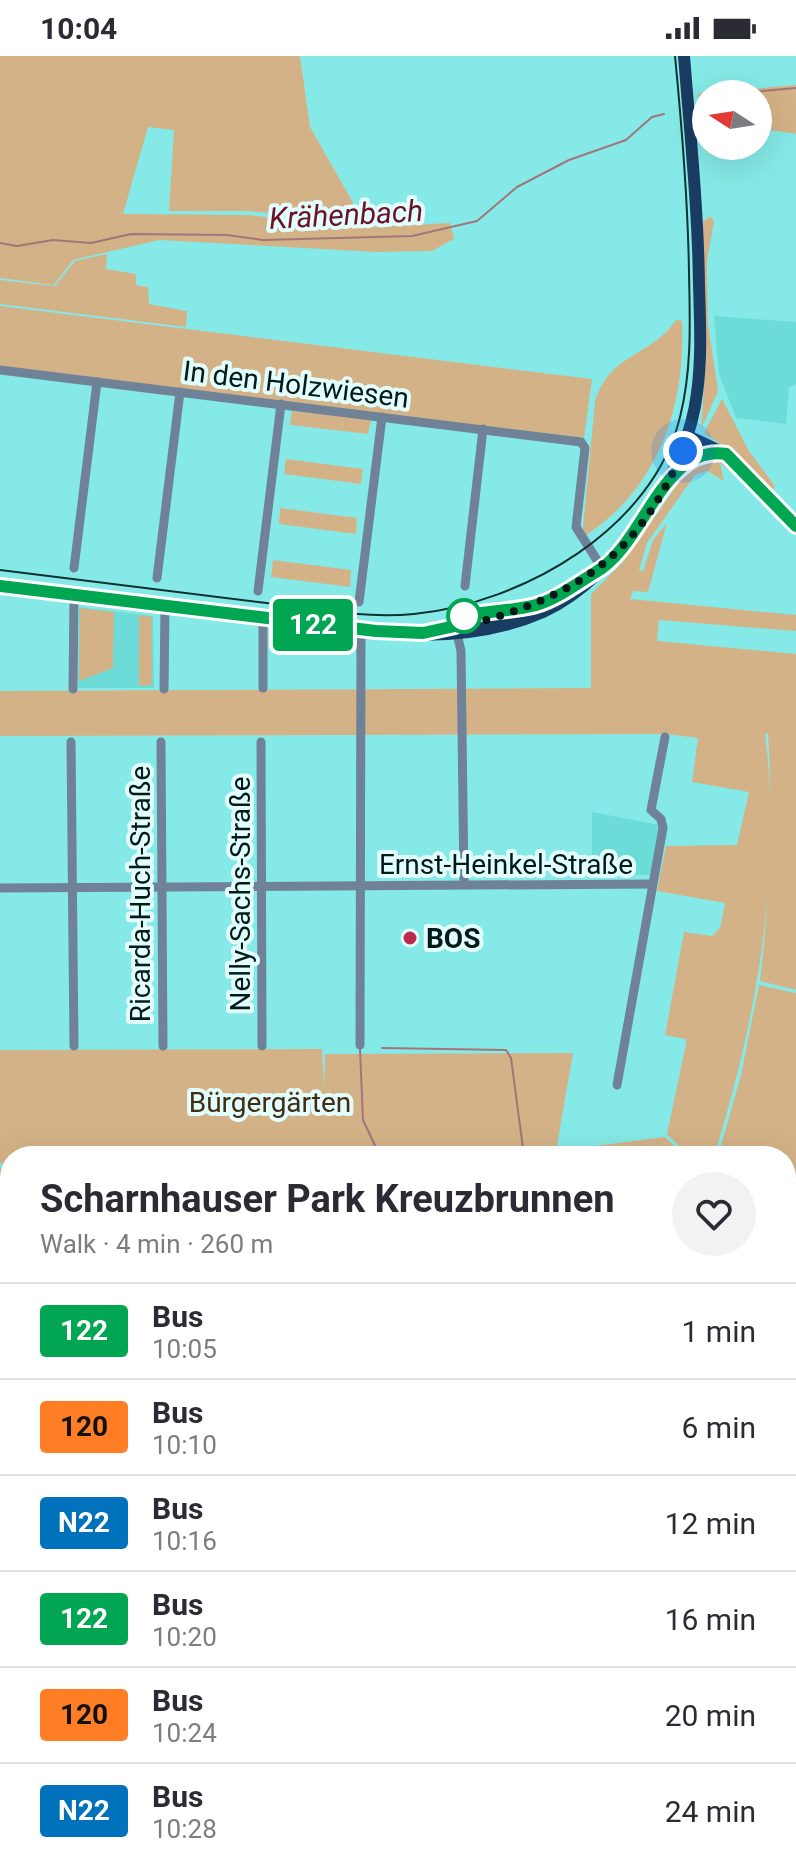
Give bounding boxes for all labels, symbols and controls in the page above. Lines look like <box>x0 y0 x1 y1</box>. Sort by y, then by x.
text: 10:04 <box>40 11 117 46</box>
north arrow <box>692 80 772 160</box>
map controls <box>692 80 772 160</box>
water label: Krähenbach <box>268 193 424 236</box>
street label: In den Holzwiesen <box>181 354 411 415</box>
your location <box>663 431 703 471</box>
line badge: 122 <box>267 599 359 651</box>
unlabelled marker <box>447 599 481 633</box>
text: 122 <box>289 608 337 641</box>
street label: Ricarda-Huch-Straße <box>124 766 157 1022</box>
street label: Nelly-Sachs-Straße <box>224 776 257 1012</box>
street label: Ernst-Heinkel-Straße <box>379 848 633 881</box>
place label: BOS <box>426 922 480 955</box>
marker: BOS <box>401 929 419 947</box>
park label: Bürgergärten <box>189 1086 351 1119</box>
button: heart <box>672 1172 756 1256</box>
text: Scharnhauser Park Kreuzbrunnen <box>40 1177 614 1221</box>
text: Walk · 4 min · 260 m <box>40 1229 273 1259</box>
text: Bus <box>152 1299 203 1334</box>
text: 122 <box>60 1314 108 1347</box>
text: 1 min <box>682 1314 756 1349</box>
text: 10:05 <box>152 1334 217 1364</box>
text: Bus <box>152 1395 203 1430</box>
text: 120 <box>60 1410 108 1443</box>
text: 6 min <box>682 1410 756 1445</box>
text: 10:10 <box>152 1430 217 1460</box>
text: Bus <box>152 1491 203 1526</box>
text: N22 <box>58 1506 110 1539</box>
text: 12 min <box>665 1506 756 1541</box>
text: 10:16 <box>152 1526 217 1556</box>
text: Bus <box>152 1587 203 1622</box>
text: 122 <box>60 1602 108 1635</box>
text: 16 min <box>665 1602 756 1637</box>
text: 10:20 <box>152 1622 217 1652</box>
text: Bus <box>152 1683 203 1718</box>
text: 120 <box>60 1698 108 1731</box>
text: 20 min <box>665 1698 756 1733</box>
text: 10:24 <box>152 1718 217 1748</box>
text: Bus <box>152 1779 203 1814</box>
text: N22 <box>58 1794 110 1827</box>
text: 24 min <box>665 1794 756 1829</box>
text: 10:28 <box>152 1814 217 1844</box>

